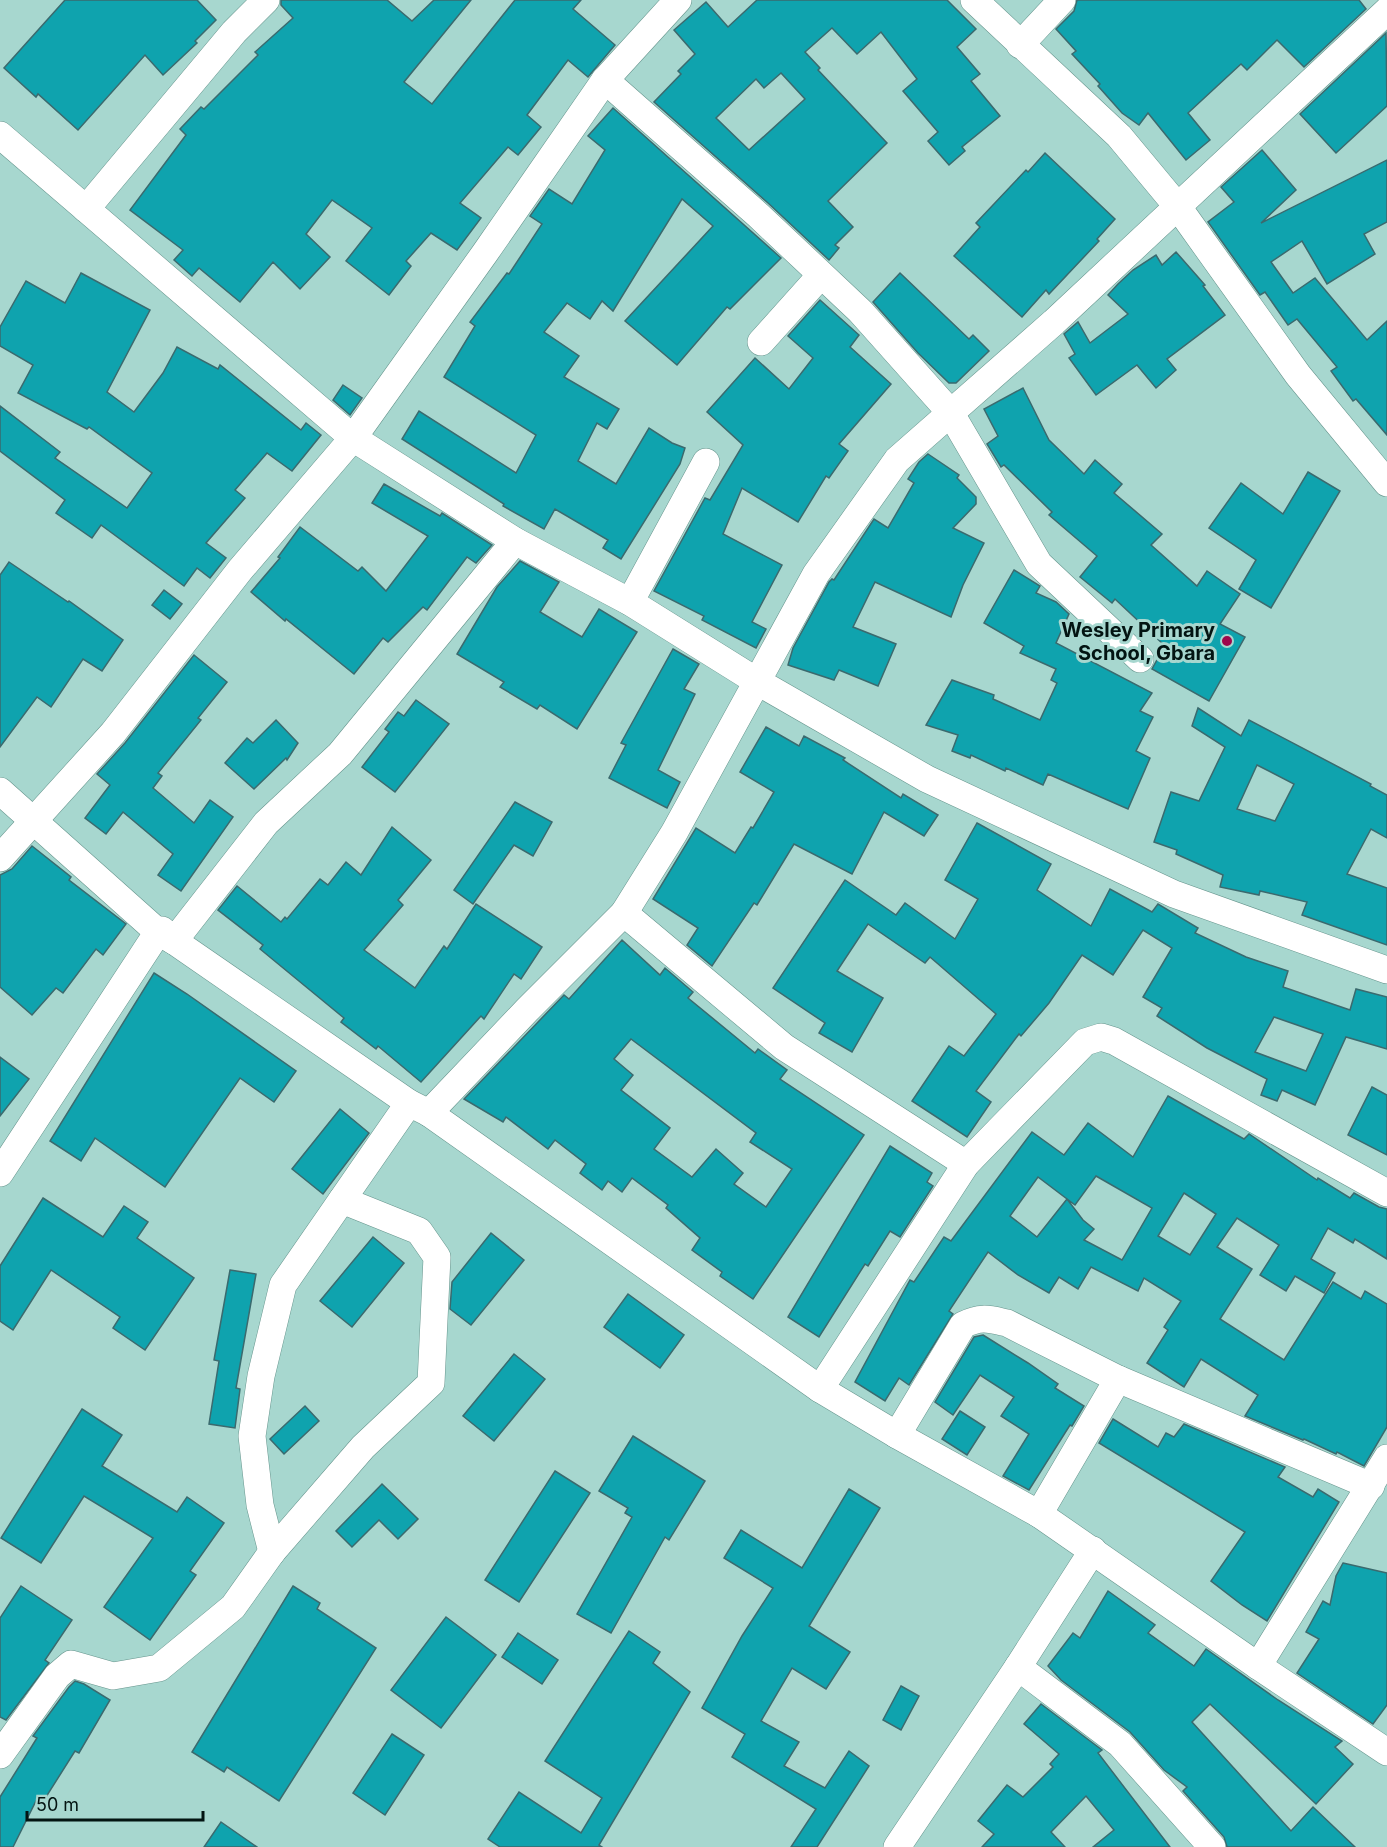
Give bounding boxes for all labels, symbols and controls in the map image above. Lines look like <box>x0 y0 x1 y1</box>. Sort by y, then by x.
place label: Wesley Primary School, Gbara <box>1061 618 1215 665</box>
marker: Wesley Primary School, Gbara <box>1220 634 1234 648</box>
scale bar <box>27 1784 202 1822</box>
text: 50 m <box>36 1794 79 1815</box>

